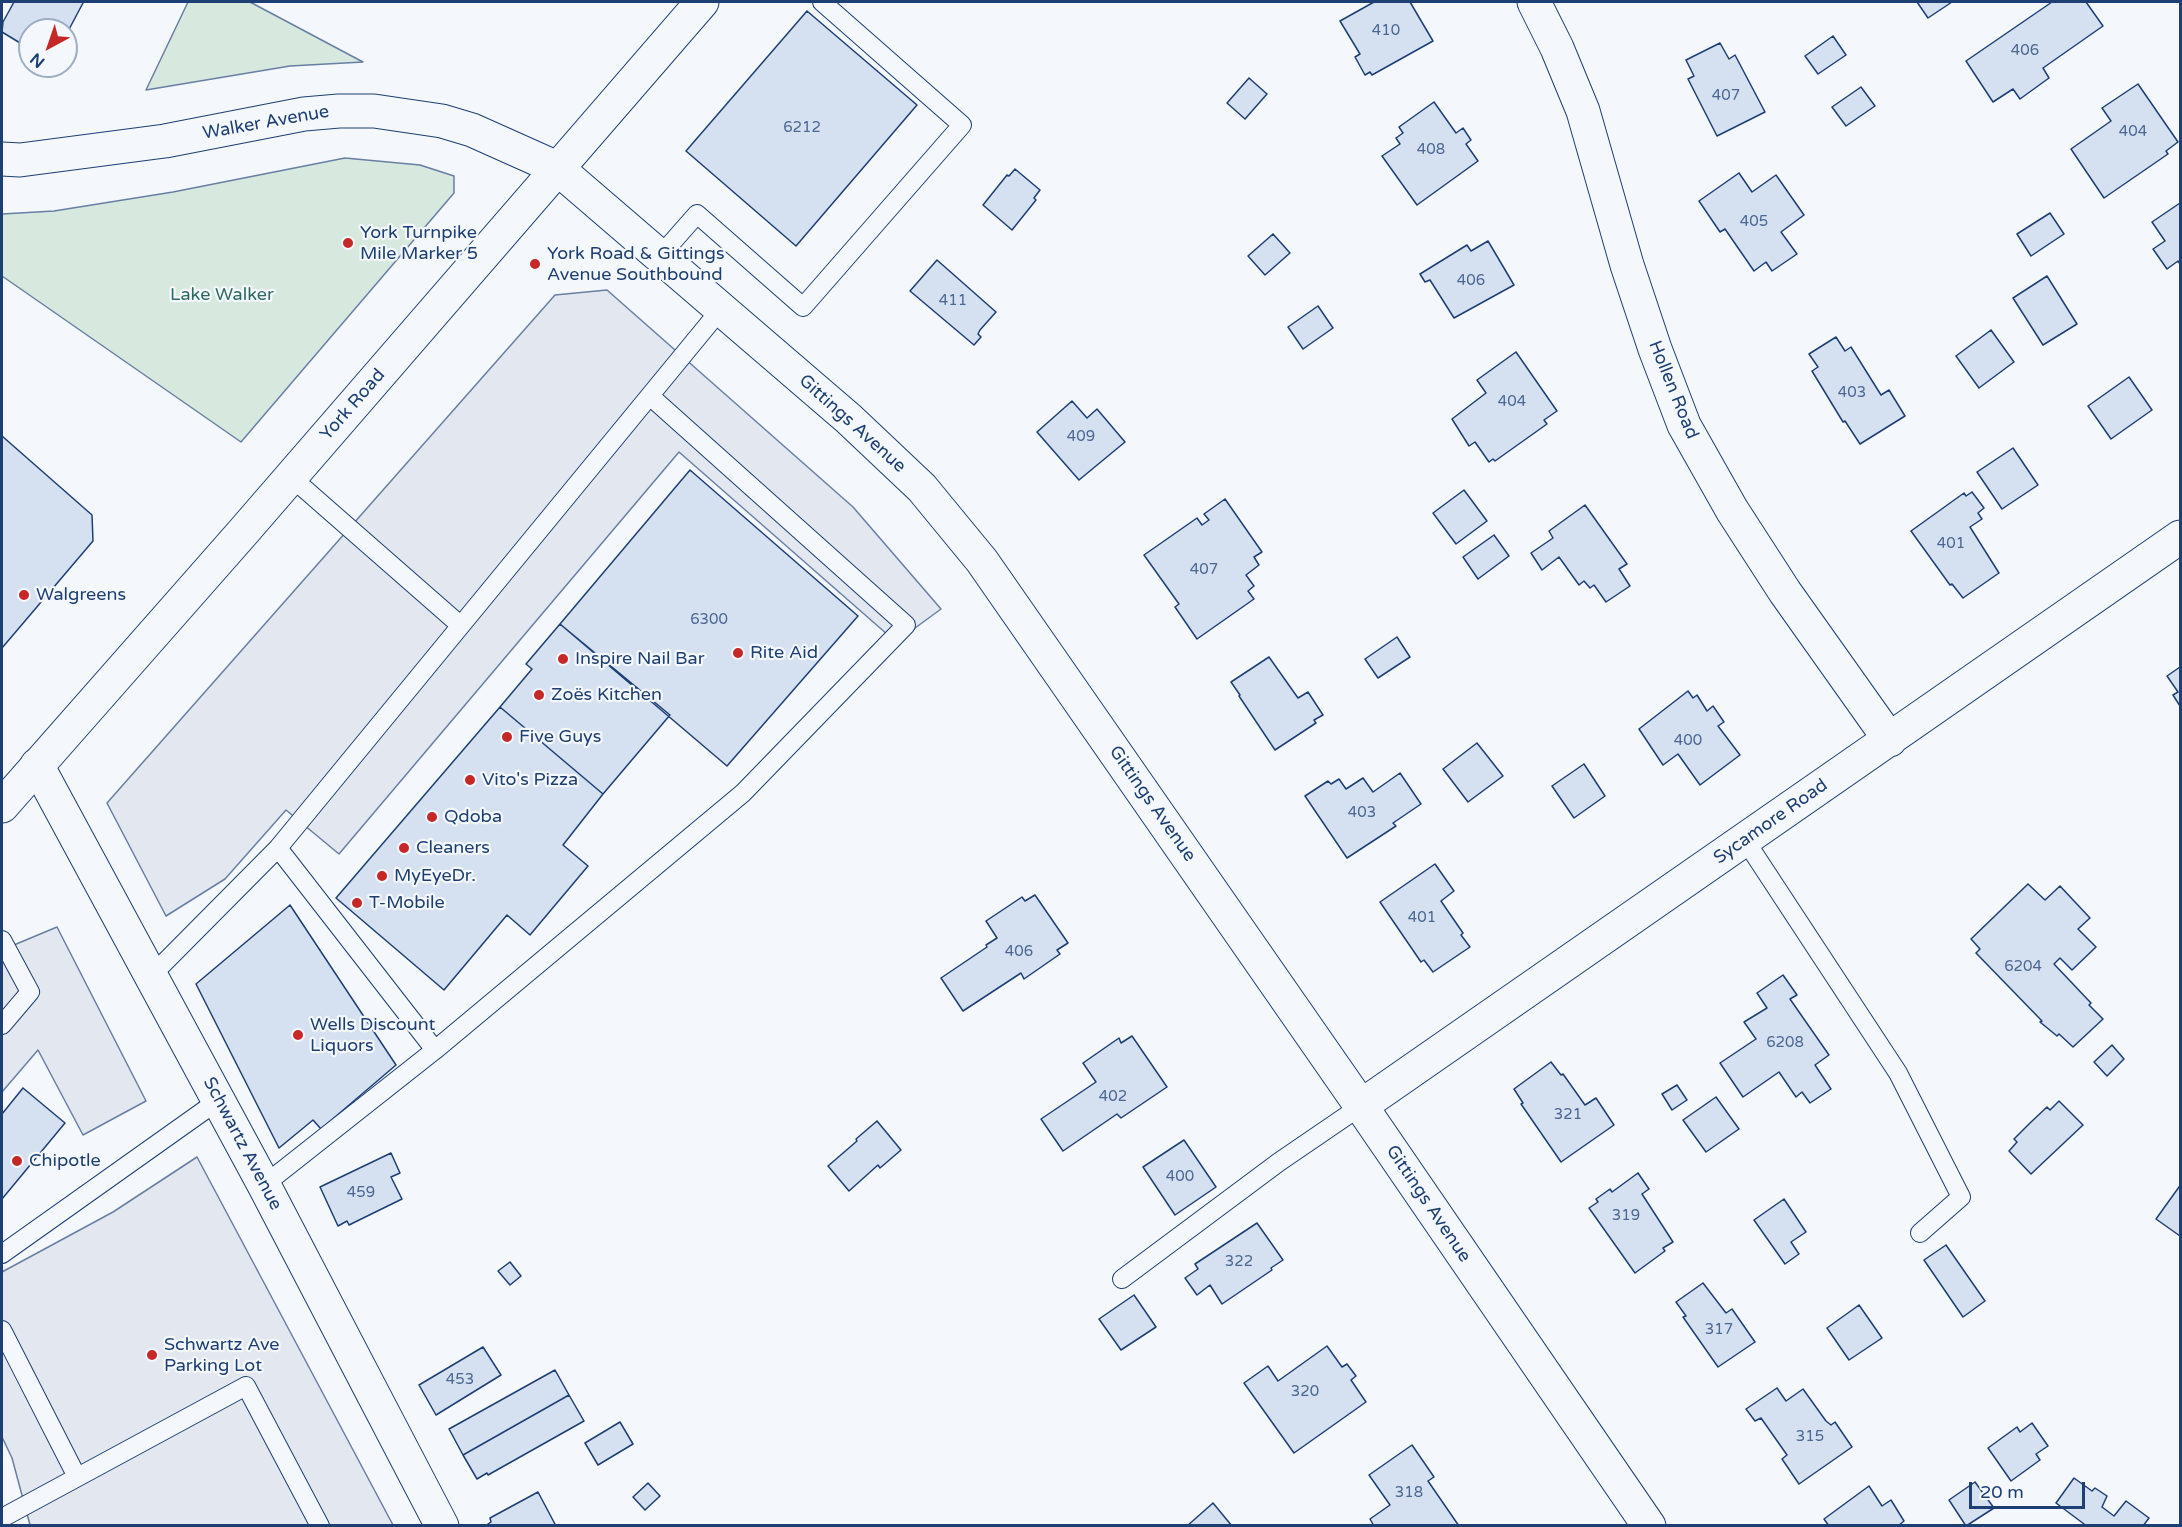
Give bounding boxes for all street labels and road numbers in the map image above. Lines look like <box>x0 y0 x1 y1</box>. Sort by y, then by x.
street label: Walker Avenue <box>201 101 331 145</box>
street label: Hollen Road <box>1643 338 1703 442</box>
street label: York Road <box>316 365 390 445</box>
street label: Gittings Avenue <box>794 370 910 478</box>
street label: Gittings Avenue <box>1104 742 1200 866</box>
street label: Sycamore Road <box>1710 775 1832 869</box>
street label: Schwartz Avenue <box>198 1074 286 1214</box>
street label: Gittings Avenue <box>1381 1141 1475 1267</box>

